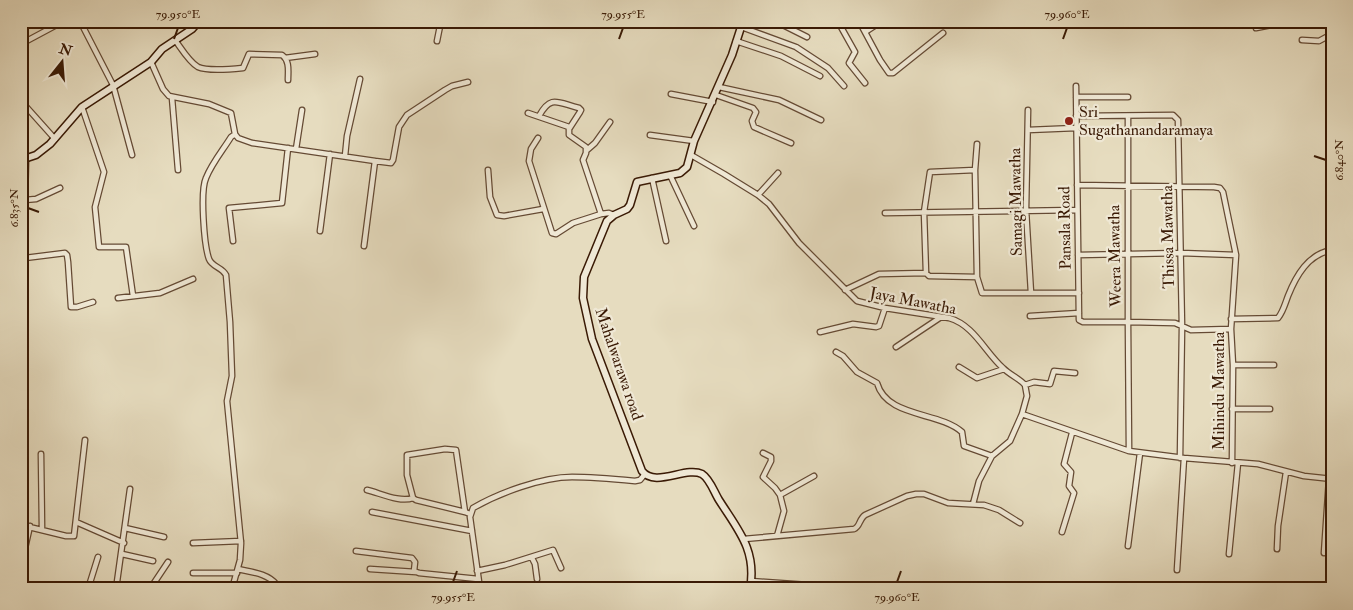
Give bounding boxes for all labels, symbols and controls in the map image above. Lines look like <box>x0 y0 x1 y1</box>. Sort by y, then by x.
text: 79.950°E <box>156 7 201 22</box>
text: 79.955°E <box>601 7 645 22</box>
text: 79.960°E <box>1044 7 1090 22</box>
north arrow <box>38 38 88 88</box>
text: N <box>56 40 75 60</box>
place label: Sri Sugathanandaramaya <box>1079 102 1214 140</box>
marker: Sri Sugathanandaramaya <box>1063 115 1075 127</box>
text: 6.840°N <box>1332 139 1347 181</box>
street label: Samagi Mawatha <box>1005 147 1027 256</box>
street label: Thissa Mawatha <box>1157 185 1179 289</box>
street label: Pansala Road <box>1054 186 1076 270</box>
text: 6.835°N <box>7 188 22 227</box>
street label: Weera Mawatha <box>1104 204 1126 308</box>
street label: Jaya Mawatha <box>867 283 958 320</box>
street label: Mahalwarawa road <box>590 305 648 423</box>
street label: Mihindu Mawatha <box>1209 331 1229 450</box>
text: 79.955°E <box>431 590 475 605</box>
text: 79.960°E <box>874 590 920 605</box>

